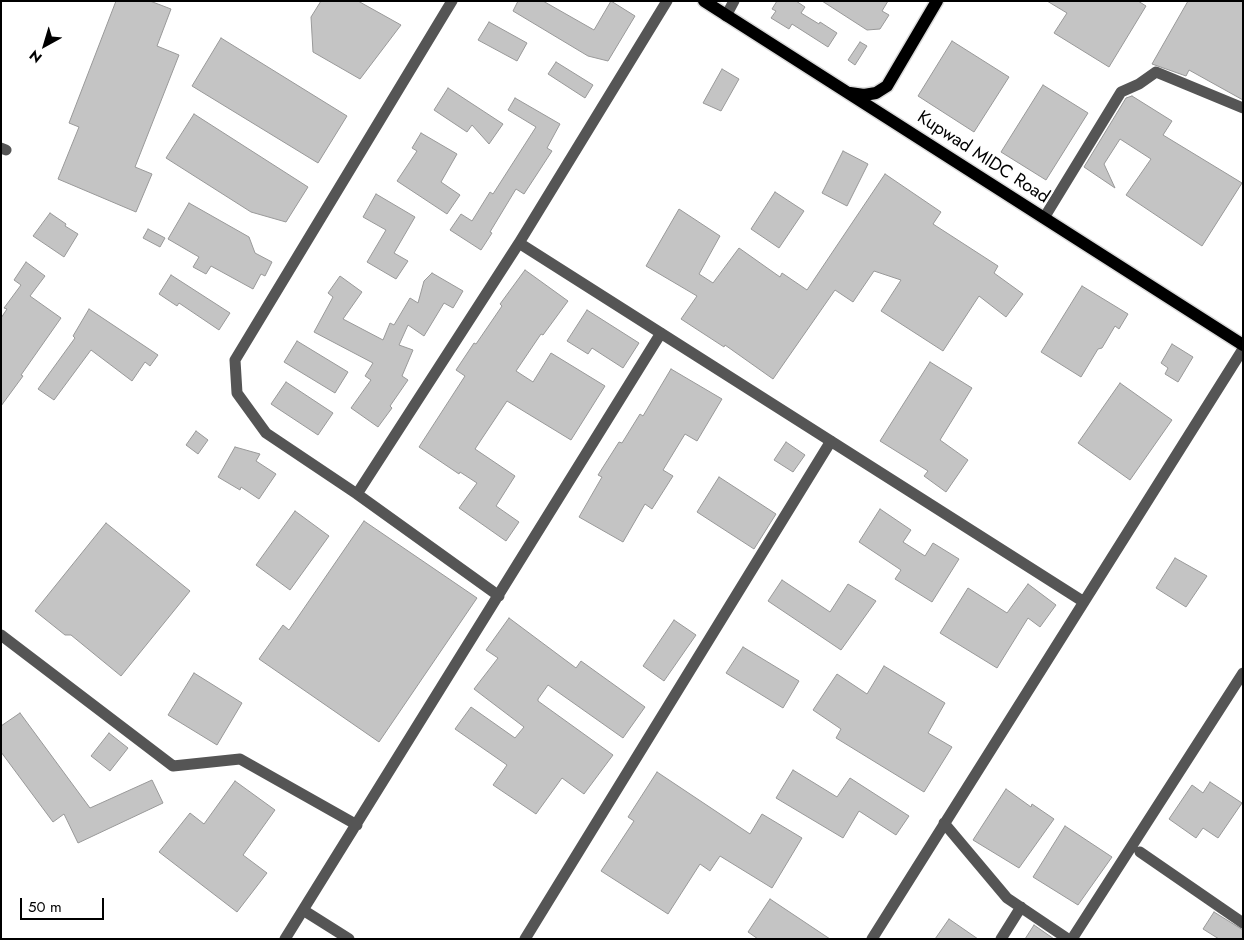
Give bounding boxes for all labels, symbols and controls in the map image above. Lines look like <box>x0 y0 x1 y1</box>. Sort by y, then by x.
north arrow <box>20 20 70 70</box>
text: N <box>25 45 46 68</box>
street label: Kupwad MIDC Road <box>913 107 1053 209</box>
scale bar <box>22 888 106 920</box>
text: 50 m <box>28 896 62 918</box>

